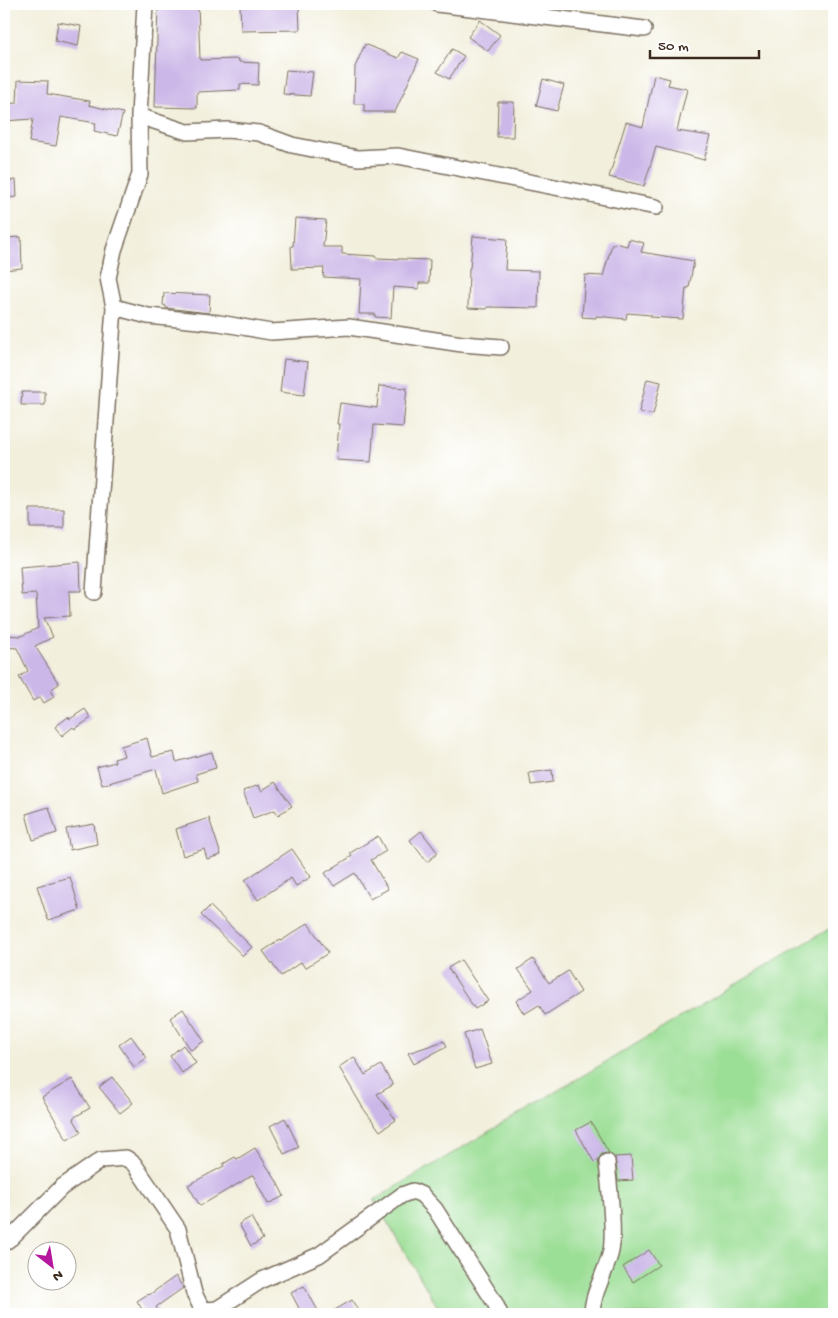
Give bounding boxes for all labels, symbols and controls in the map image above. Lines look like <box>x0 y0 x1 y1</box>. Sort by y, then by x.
scale bar <box>650 28 759 60</box>
text: 50 m <box>658 38 689 56</box>
north arrow <box>28 1240 78 1290</box>
text: N <box>49 1265 66 1285</box>

